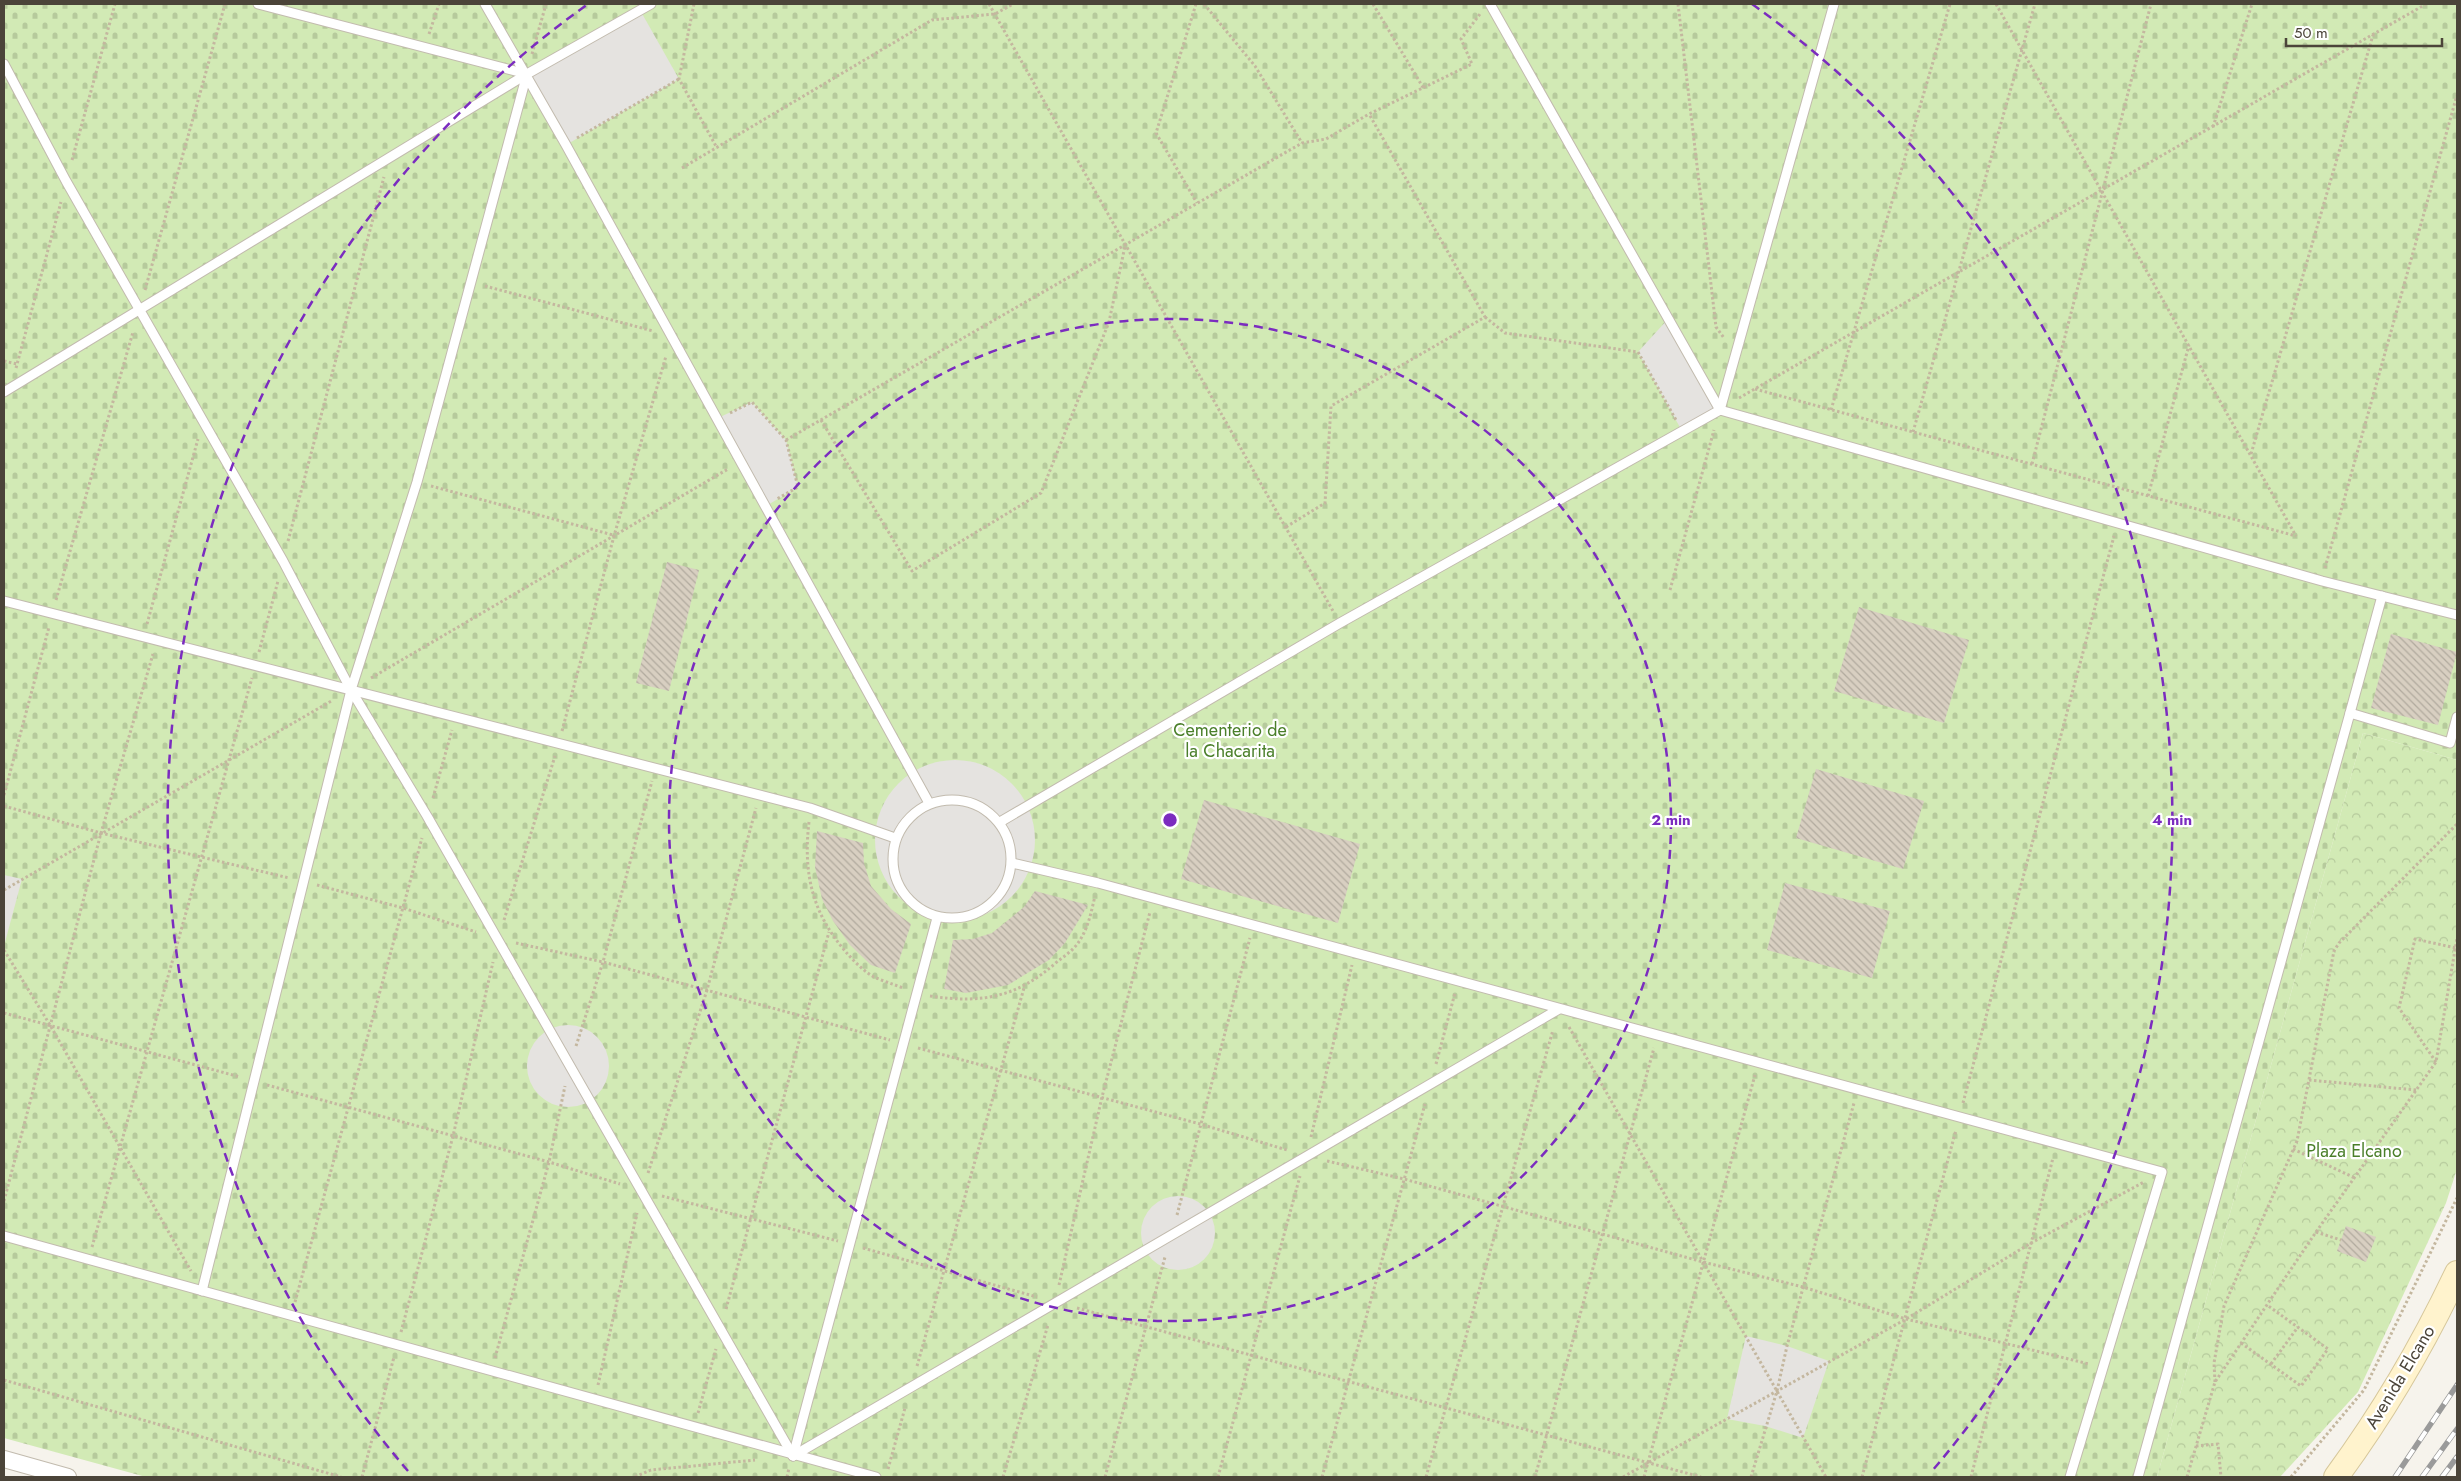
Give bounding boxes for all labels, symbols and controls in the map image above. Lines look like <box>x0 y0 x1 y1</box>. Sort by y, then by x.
scale bar <box>2286 15 2442 47</box>
text: 50 m <box>2294 22 2328 44</box>
park label: Cementerio de la Chacarita <box>1173 717 1287 764</box>
text: 2 min <box>1651 809 1691 831</box>
text: 4 min <box>2152 809 2192 831</box>
centre of rings <box>1161 811 1179 829</box>
park label: Plaza Elcano <box>2306 1138 2402 1164</box>
street label: Avenida Elcano <box>2359 1320 2441 1434</box>

